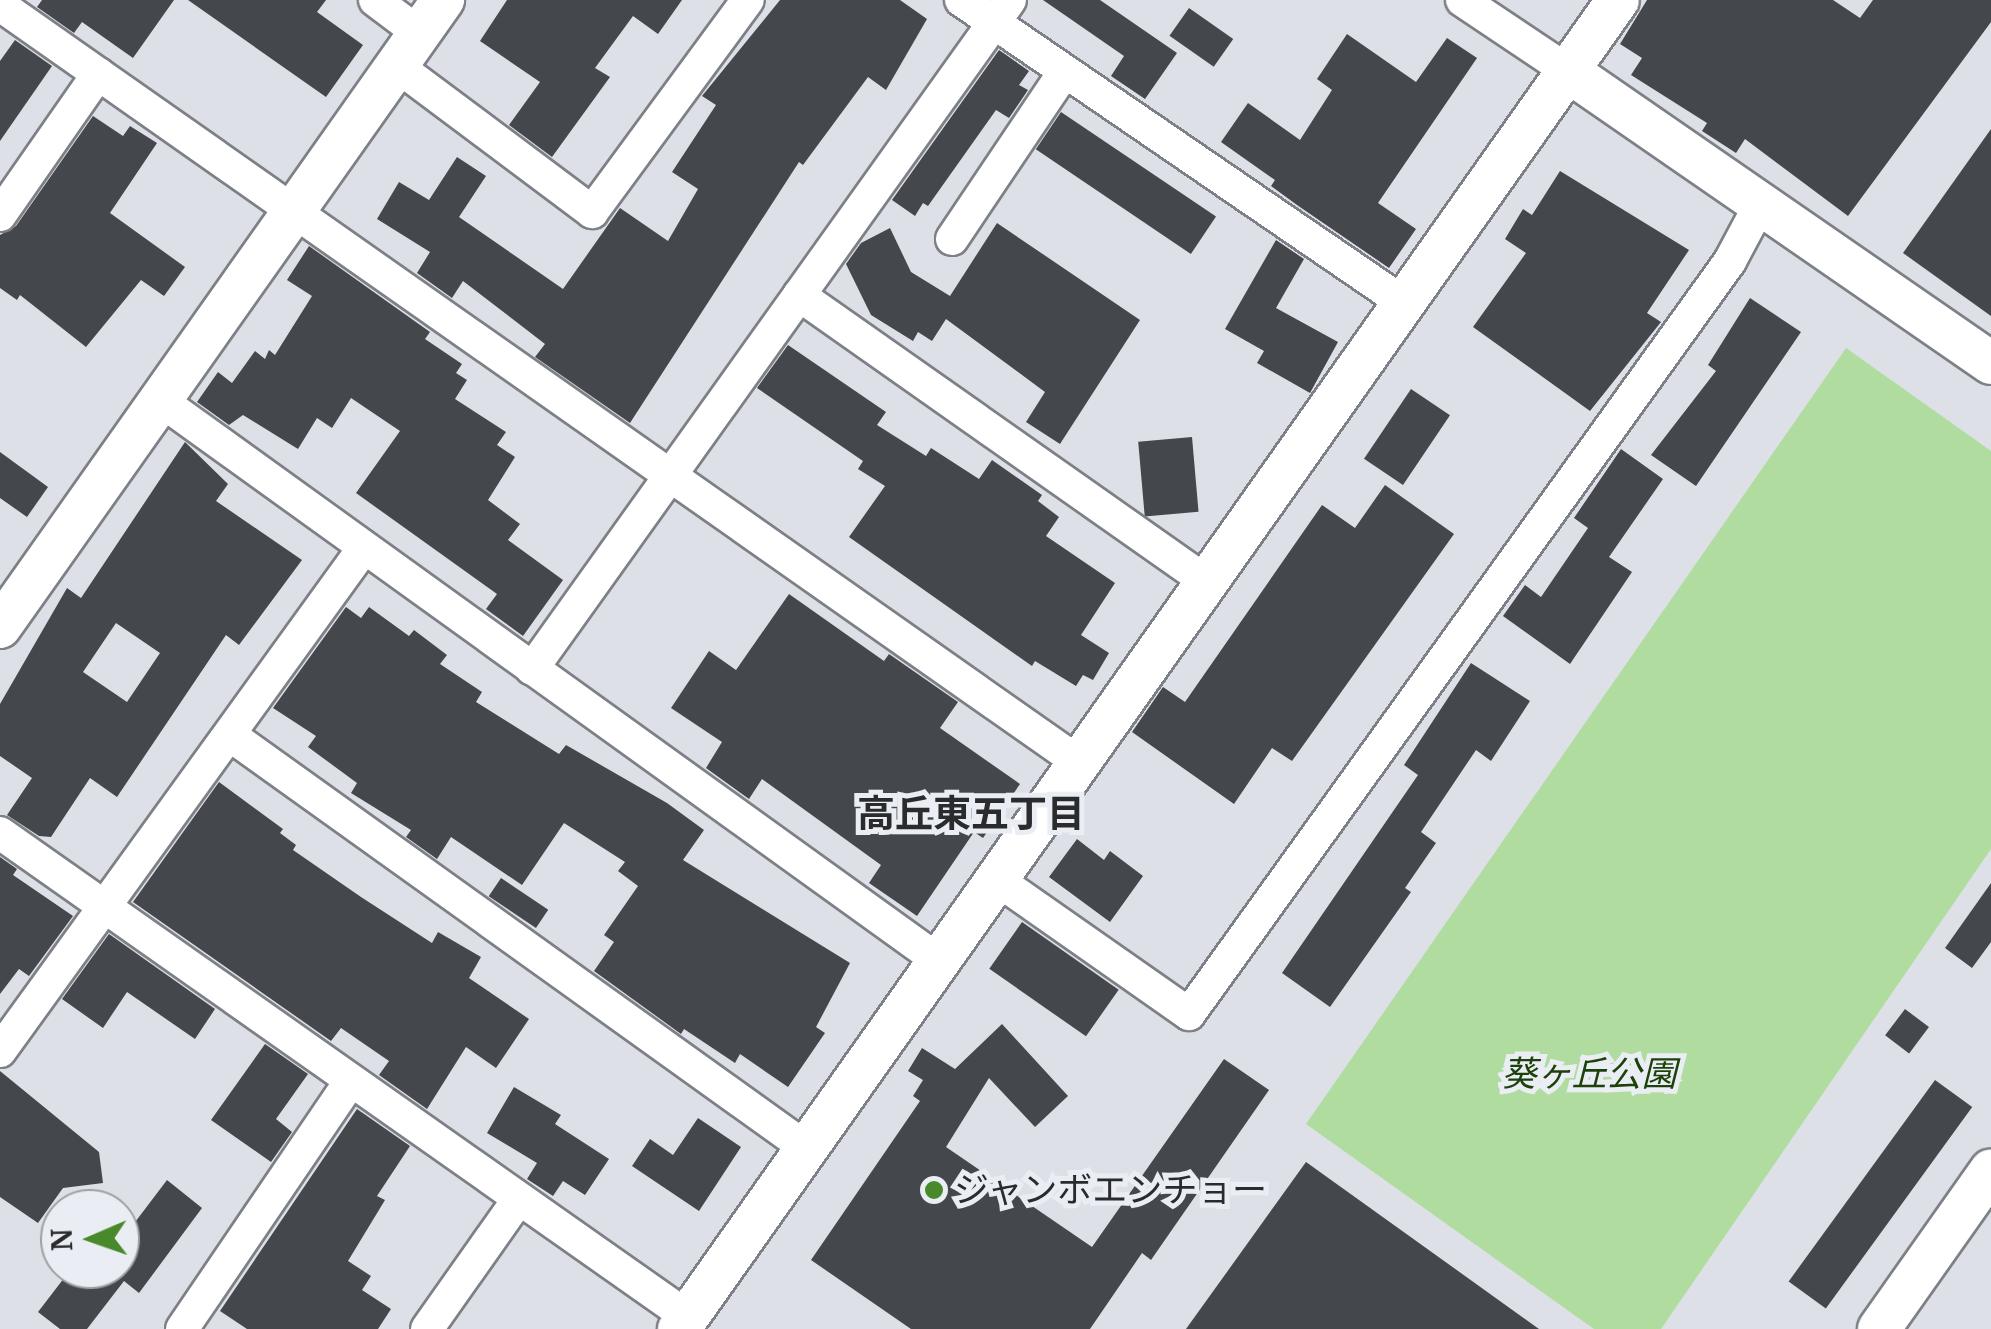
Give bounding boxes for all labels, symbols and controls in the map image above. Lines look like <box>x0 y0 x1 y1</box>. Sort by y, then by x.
district label: 高丘東五丁目 <box>857 791 1085 837</box>
park label: 葵ヶ丘公園 <box>1502 1053 1676 1095</box>
place label: ジャンボエンチョー <box>954 1169 1269 1211</box>
marker: ジャンボエンチョー <box>923 1179 945 1201</box>
north arrow <box>40 1189 140 1289</box>
text: N <box>44 1228 80 1252</box>

